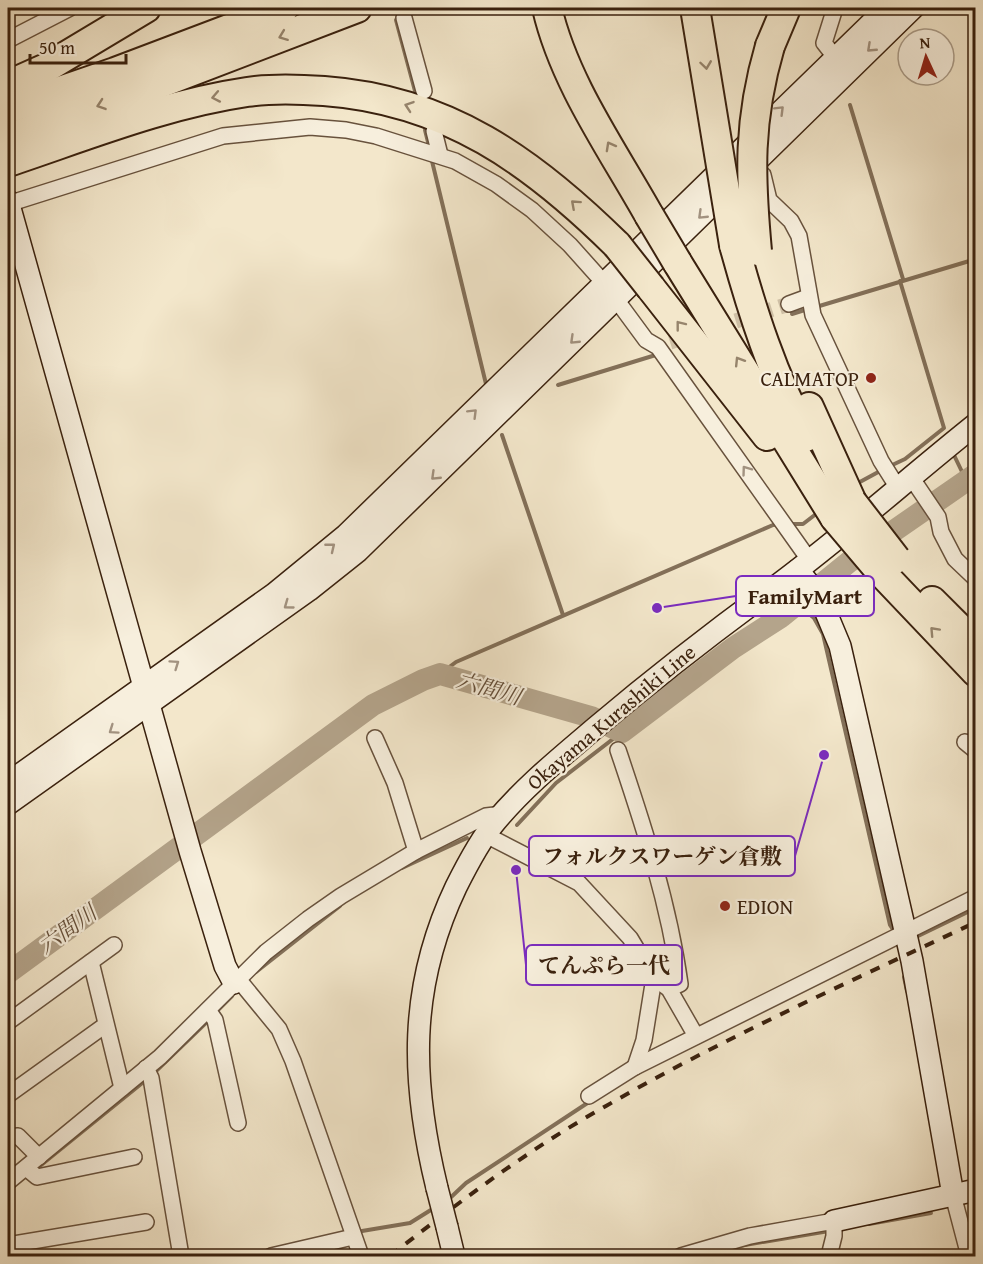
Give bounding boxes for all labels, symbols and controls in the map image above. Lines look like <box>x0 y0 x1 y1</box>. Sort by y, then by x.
scale bar <box>30 27 126 65</box>
north arrow <box>896 27 956 87</box>
one-way arrow <box>278 29 289 41</box>
text: N <box>919 30 931 54</box>
text: 50 m <box>39 34 75 61</box>
one-way arrow <box>867 40 878 51</box>
one-way arrow <box>700 60 712 69</box>
one-way arrow <box>212 90 222 103</box>
one-way arrow <box>96 97 107 110</box>
one-way arrow <box>404 101 415 114</box>
one-way arrow <box>773 107 784 118</box>
one-way arrow <box>606 142 617 152</box>
one-way arrow <box>571 201 582 212</box>
one-way arrow <box>699 207 710 218</box>
one-way arrow <box>677 321 688 332</box>
one-way arrow <box>570 332 581 343</box>
one-way arrow <box>734 357 746 367</box>
place label: CALMATOP <box>760 363 859 394</box>
marker: CALMATOP <box>864 371 878 385</box>
one-way arrow <box>466 409 476 420</box>
one-way arrow <box>742 465 753 476</box>
one-way arrow <box>431 469 441 480</box>
one-way arrow <box>324 544 335 555</box>
callout: FamilyMart <box>736 576 874 616</box>
text: FamilyMart <box>748 580 863 612</box>
one-way arrow <box>284 598 295 609</box>
one-way arrow <box>930 627 941 637</box>
street label: Okayama Kurashiki Line <box>520 637 702 797</box>
one-way arrow <box>169 660 180 671</box>
water label: 六間川 <box>453 664 527 713</box>
one-way arrow <box>108 723 119 734</box>
callout: フォルクスワーゲン倉敷 <box>529 836 795 876</box>
text: フォルクスワーゲン倉敷 <box>542 840 782 872</box>
place label: EDION <box>737 891 794 922</box>
water label: 六間川 <box>31 895 105 961</box>
marker: EDION <box>718 899 732 913</box>
callout: てんぷら一代 <box>526 945 682 985</box>
text: てんぷら一代 <box>538 949 670 981</box>

